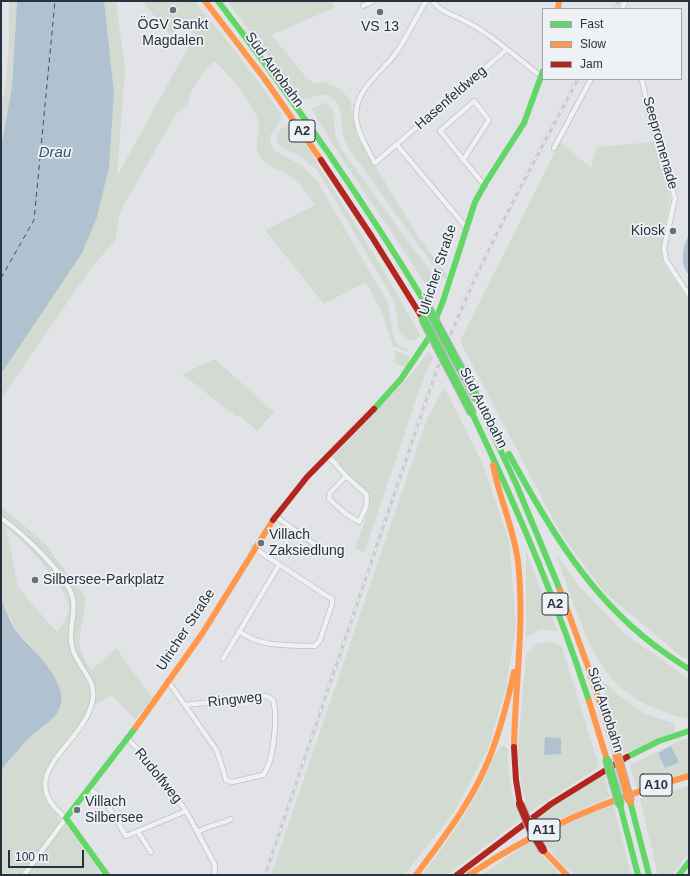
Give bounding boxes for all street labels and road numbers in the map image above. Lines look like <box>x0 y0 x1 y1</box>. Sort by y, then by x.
street label: Süd Autobahn <box>241 29 307 111</box>
street label: Hasenfeldweg <box>412 63 490 133</box>
street label: Seepromenade <box>639 95 681 191</box>
road number: A2 <box>289 120 315 142</box>
street label: Ulricher Straße <box>415 223 461 317</box>
street label: Süd Autobahn <box>455 365 511 451</box>
street label: Ulricher Straße <box>153 586 219 674</box>
road number: A2 <box>542 593 568 615</box>
street label: Süd Autobahn <box>583 665 627 755</box>
street label: Ringweg <box>207 689 263 711</box>
street label: Rudolfweg <box>131 745 185 807</box>
road number: A10 <box>640 774 672 796</box>
road number: A11 <box>528 819 560 841</box>

